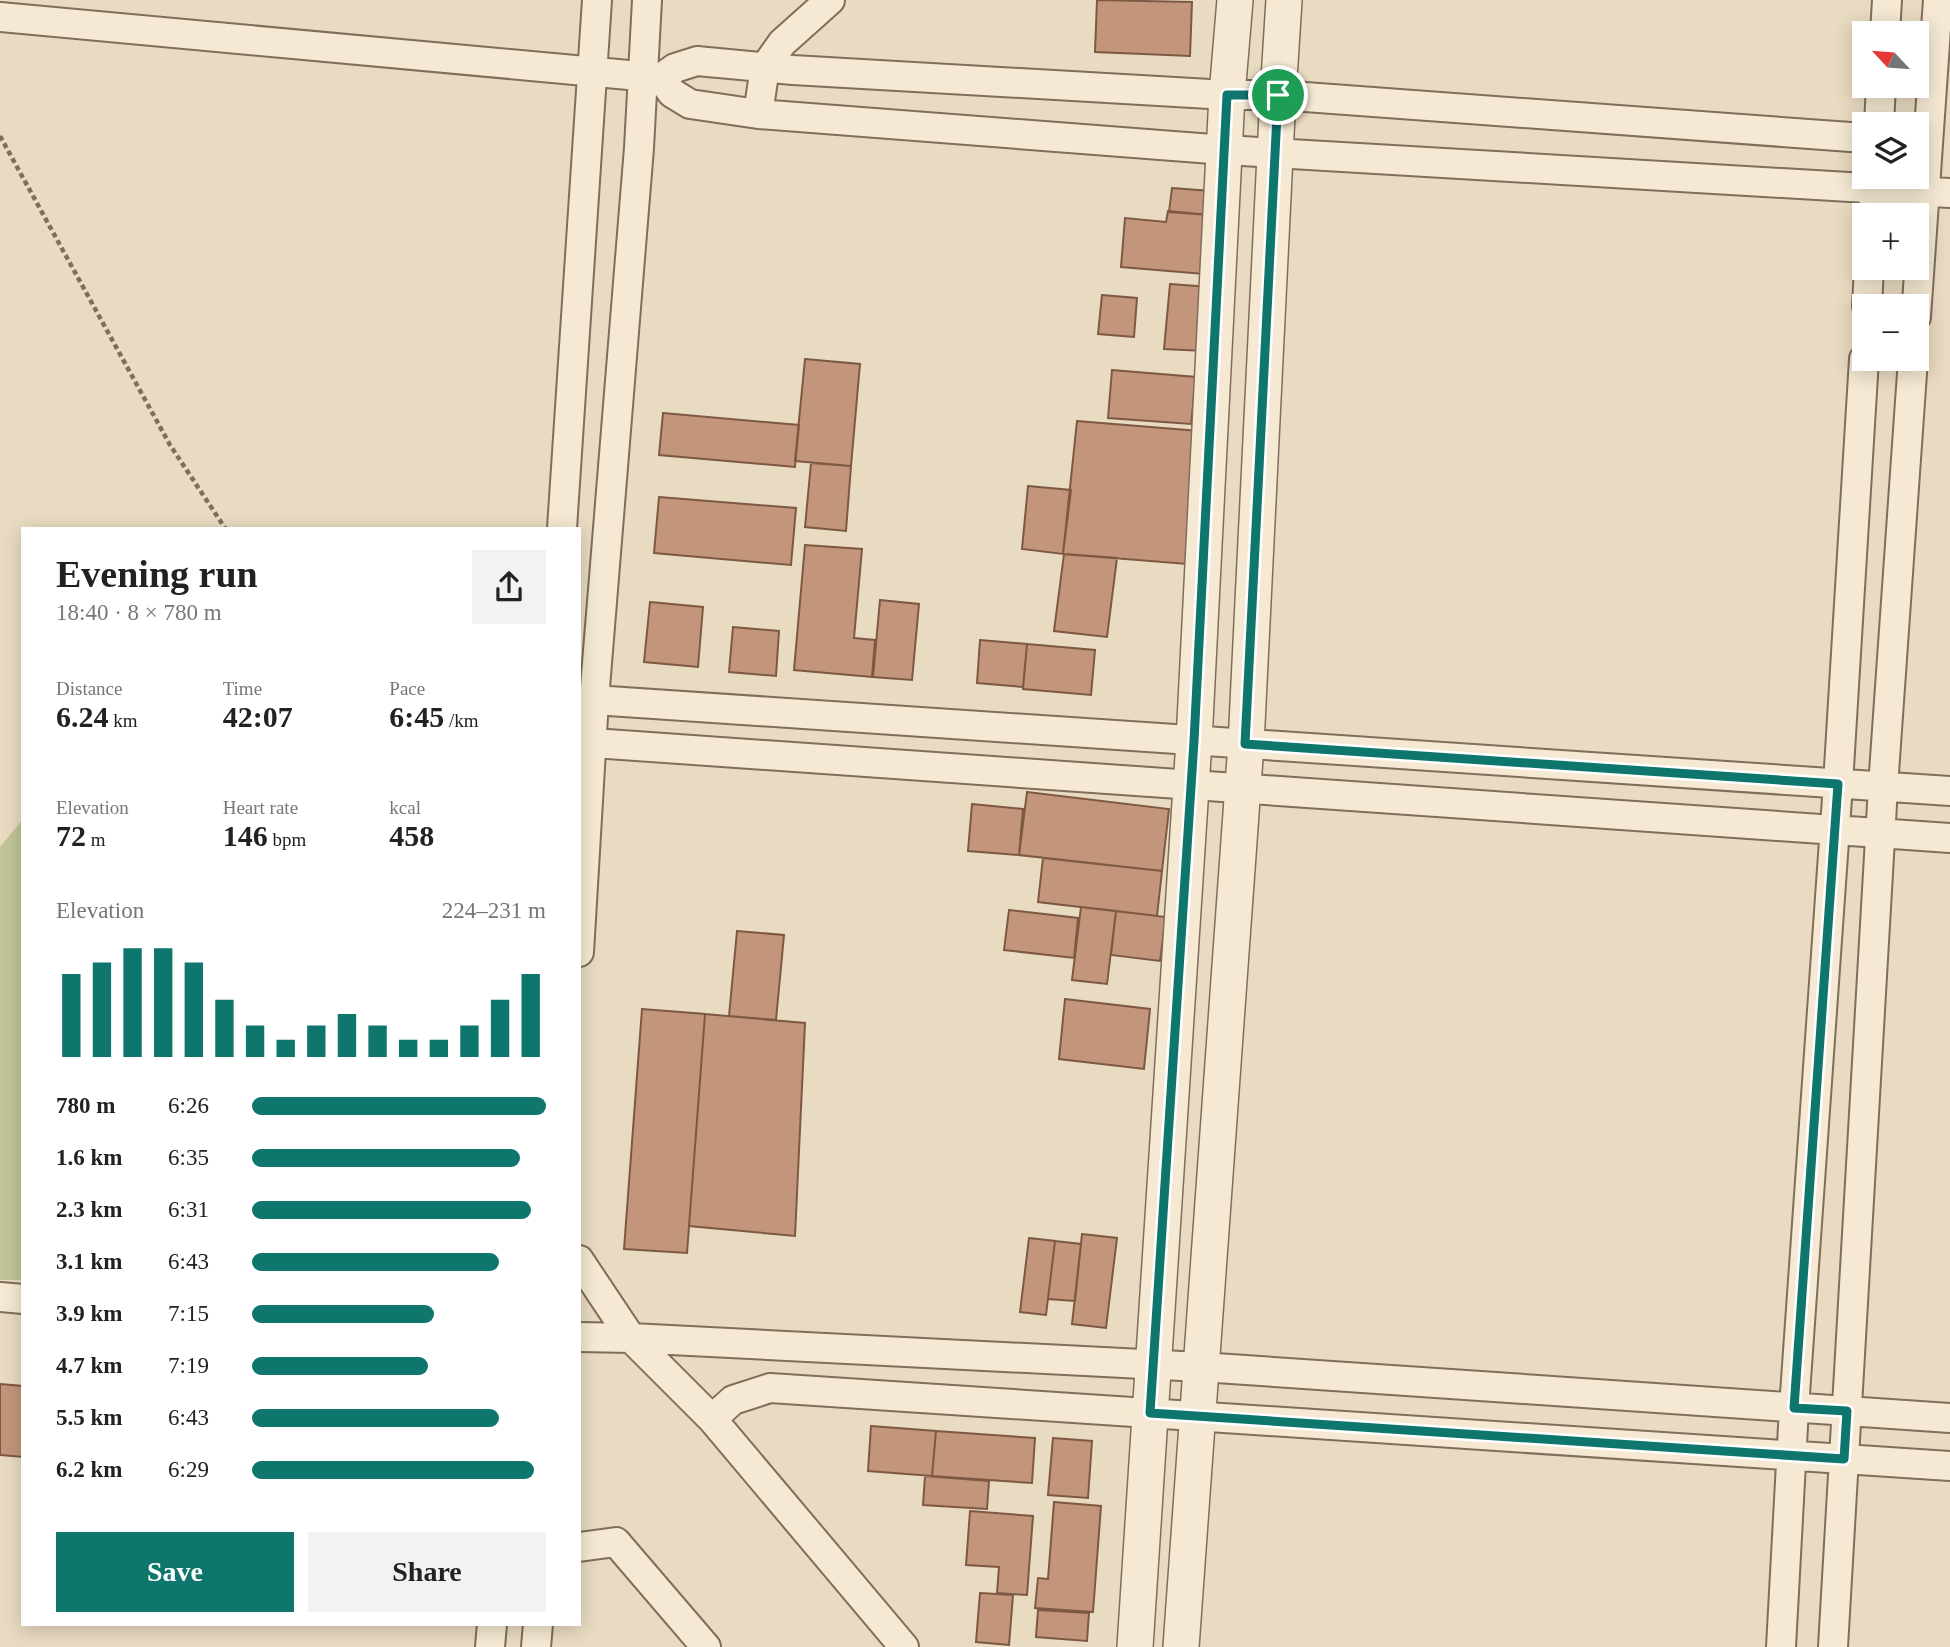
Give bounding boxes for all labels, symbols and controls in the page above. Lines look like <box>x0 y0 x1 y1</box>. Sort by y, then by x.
north arrow <box>1852 21 1928 98</box>
map controls <box>1852 21 1929 371</box>
pin <box>1248 65 1308 125</box>
icon: arrive <box>1259 76 1297 114</box>
button: layers <box>1852 112 1929 189</box>
button: + <box>1852 203 1929 280</box>
button: − <box>1852 294 1929 371</box>
button: share <box>472 550 546 624</box>
text: Evening run <box>56 553 258 595</box>
text: 18:40 · 8 × 780 m <box>56 600 222 625</box>
text: Distance <box>56 678 122 699</box>
text: Time <box>223 678 262 699</box>
text: Pace <box>389 678 425 699</box>
text: 6.24 <box>56 700 109 733</box>
text: 42:07 <box>223 700 293 733</box>
text: 6:45 <box>389 700 444 733</box>
text: km <box>109 710 138 731</box>
text: /km <box>444 710 479 731</box>
text: Elevation <box>56 797 129 818</box>
text: Heart rate <box>223 797 298 818</box>
text: kcal <box>389 797 421 818</box>
text: 72 <box>56 819 86 852</box>
text: 146 <box>223 819 268 852</box>
text: 458 <box>389 819 434 852</box>
text: m <box>86 829 106 850</box>
text: bpm <box>268 829 306 850</box>
text: Elevation <box>56 898 144 923</box>
text: 224–231 m <box>442 898 546 923</box>
text: 780 m <box>56 1093 115 1118</box>
text: 6:26 <box>168 1093 209 1118</box>
text: 1.6 km <box>56 1145 122 1170</box>
text: 6:35 <box>168 1145 209 1170</box>
text: 2.3 km <box>56 1197 122 1222</box>
text: 6:31 <box>168 1197 209 1222</box>
text: 3.1 km <box>56 1249 122 1274</box>
text: 6:43 <box>168 1249 209 1274</box>
text: 3.9 km <box>56 1301 122 1326</box>
text: 7:15 <box>168 1301 209 1326</box>
text: 4.7 km <box>56 1353 122 1378</box>
text: 7:19 <box>168 1353 209 1378</box>
text: 5.5 km <box>56 1405 122 1430</box>
text: 6:43 <box>168 1405 209 1430</box>
text: 6.2 km <box>56 1457 122 1482</box>
text: 6:29 <box>168 1457 209 1482</box>
button: Save <box>56 1532 294 1612</box>
button: Share <box>308 1532 546 1612</box>

